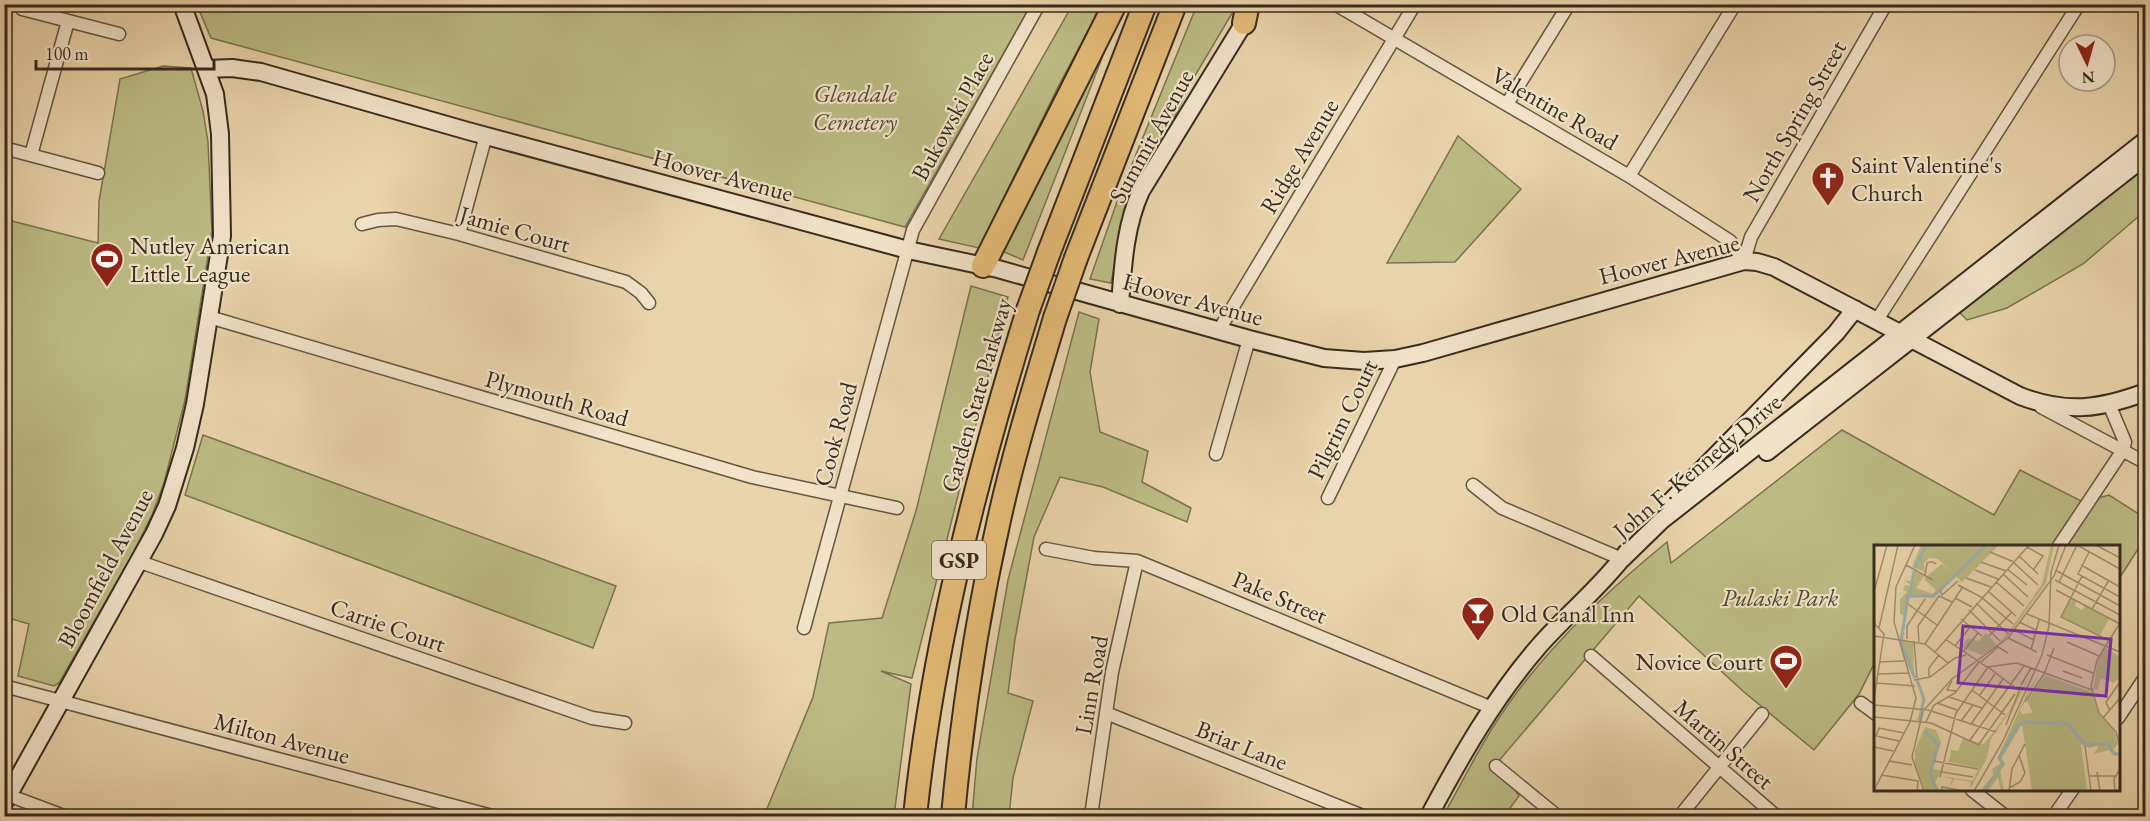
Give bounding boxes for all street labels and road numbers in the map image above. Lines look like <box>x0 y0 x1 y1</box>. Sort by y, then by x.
street label: North Spring Street <box>1735 34 1853 207</box>
street label: Bukowski Place <box>904 46 1000 186</box>
street label: Valentine Road <box>1486 59 1625 157</box>
street label: Summit Avenue <box>1102 64 1200 208</box>
street label: Ridge Avenue <box>1253 93 1345 219</box>
street label: Hoover Avenue <box>650 141 796 209</box>
street label: Jamie Court <box>454 198 574 260</box>
street label: Hoover Avenue <box>1595 227 1743 291</box>
street label: Hoover Avenue <box>1120 265 1266 333</box>
street label: Garden State Parkway <box>933 294 1019 496</box>
street label: Pilgrim Court <box>1300 353 1385 484</box>
street label: Plymouth Road <box>482 363 633 433</box>
street label: Cook Road <box>806 378 864 490</box>
street label: John F. Kennedy Drive <box>1605 386 1788 547</box>
street label: Bloomfield Avenue <box>50 483 160 653</box>
road number: GSP <box>932 541 986 579</box>
street label: Pake Street <box>1228 563 1332 631</box>
street label: Carrie Court <box>326 591 450 659</box>
street label: Linn Road <box>1067 632 1115 737</box>
street label: Martin Street <box>1668 692 1781 796</box>
street label: Milton Avenue <box>211 705 353 771</box>
street label: Briar Lane <box>1192 713 1292 777</box>

